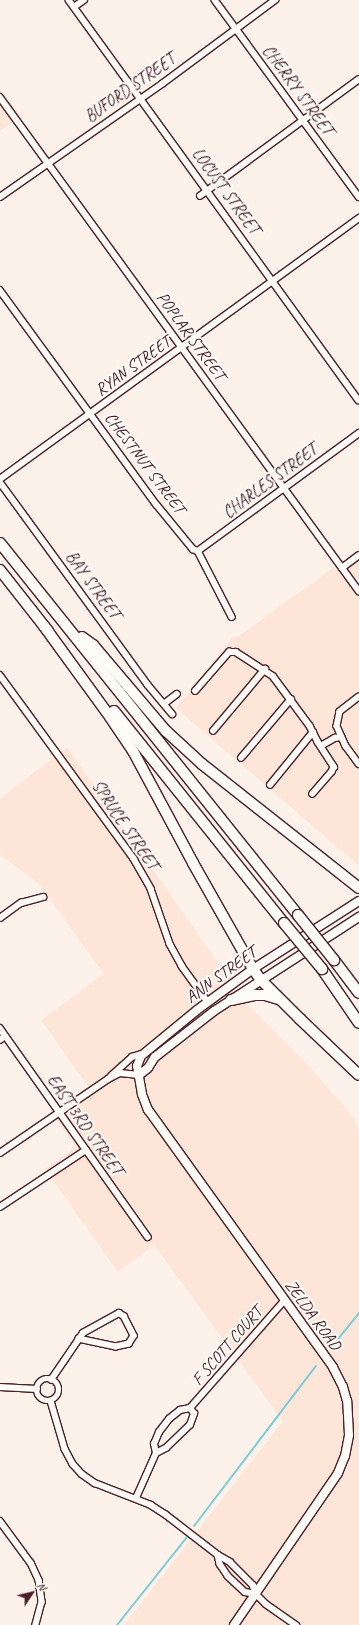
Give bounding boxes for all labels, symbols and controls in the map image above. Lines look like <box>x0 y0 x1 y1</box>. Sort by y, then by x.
street label: CHERRY STREET <box>258 41 338 139</box>
street label: BUFORD STREET <box>81 49 179 127</box>
street label: LOCUST STREET <box>188 144 264 238</box>
street label: POPLAR STREET <box>152 288 230 384</box>
street label: RYAN STREET <box>91 332 175 400</box>
street label: CHESTNUT STREET <box>100 408 190 518</box>
street label: CHARLES STREET <box>219 440 321 522</box>
street label: BAY STREET <box>61 547 125 623</box>
street label: SPRUCE STREET <box>88 776 162 874</box>
street label: ANN STREET <box>182 942 260 1008</box>
street label: EAST 3RD STREET <box>43 1071 127 1179</box>
street label: ZELDA ROAD <box>281 1276 345 1354</box>
street label: F SCOTT COURT <box>188 1303 266 1389</box>
north arrow <box>12 1573 52 1613</box>
text: N <box>34 1579 50 1593</box>

